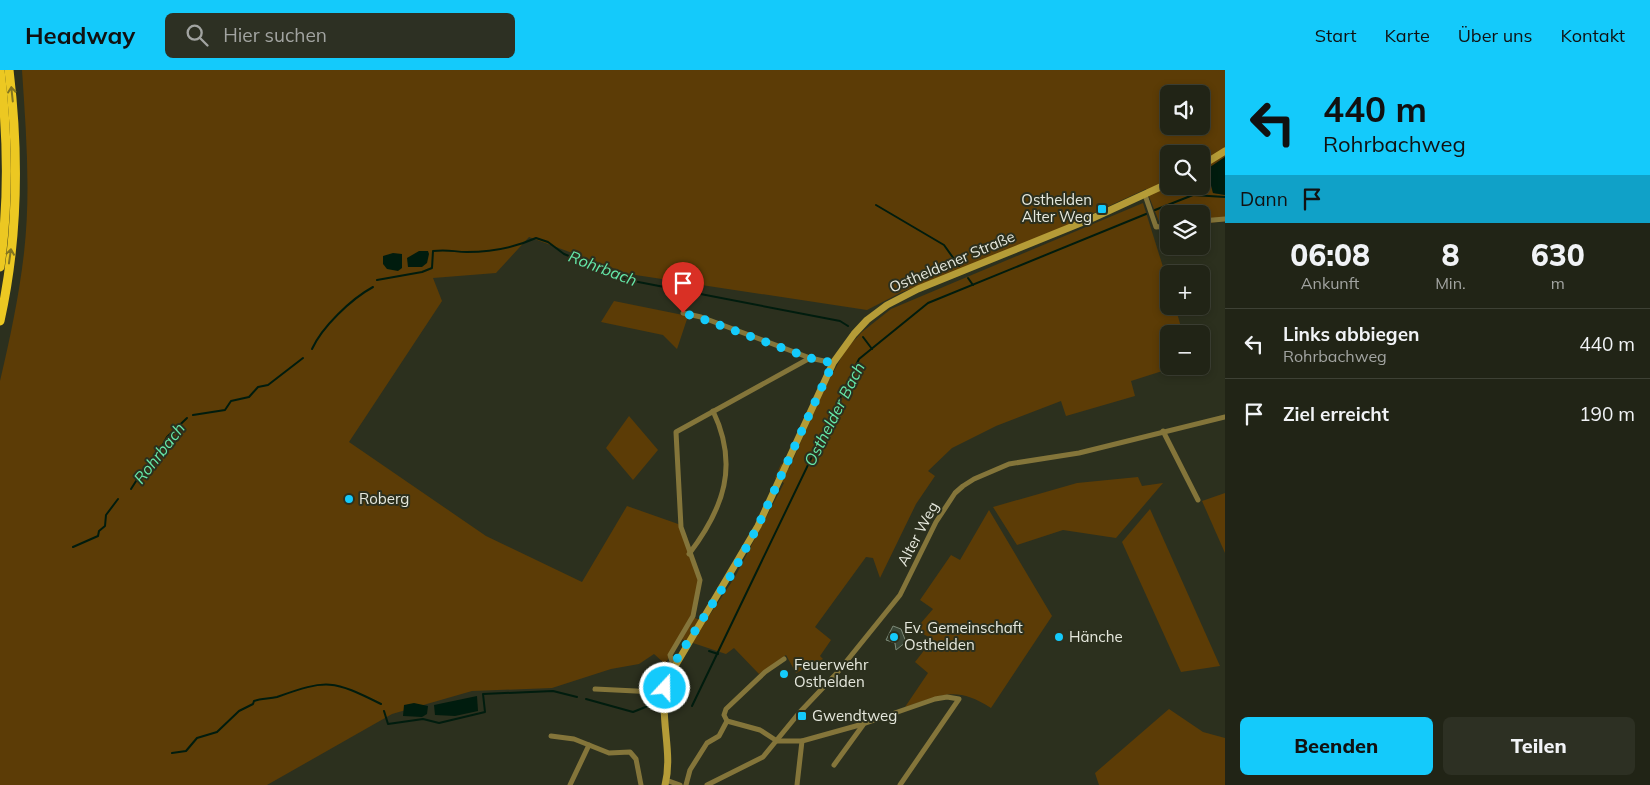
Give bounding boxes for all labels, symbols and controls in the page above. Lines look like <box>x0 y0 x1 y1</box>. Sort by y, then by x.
search box <box>165 13 515 58</box>
text: Headway <box>25 20 135 50</box>
icon: search <box>183 21 211 49</box>
text: Hier suchen <box>223 23 327 47</box>
text: Start <box>1315 24 1356 47</box>
text: Karte <box>1384 24 1430 47</box>
text: Über uns <box>1458 24 1533 47</box>
text: Kontakt <box>1561 24 1625 47</box>
map controls <box>1160 85 1210 375</box>
button: sound <box>1160 85 1210 135</box>
one-way arrow <box>7 86 17 102</box>
text: 440 m <box>1323 87 1427 131</box>
icon: left <box>1240 90 1305 155</box>
text: Rohrbachweg <box>1323 130 1466 158</box>
button: search <box>1160 145 1210 195</box>
icon: arrive <box>1298 185 1326 213</box>
text: Dann <box>1240 187 1288 211</box>
place label: Osthelden Alter Weg <box>1021 190 1092 226</box>
marker: Osthelden Alter Weg <box>1096 203 1108 215</box>
button: layers <box>1160 205 1210 255</box>
street label: Ostheldener Straße <box>886 226 1018 297</box>
text: 06:08 <box>1290 236 1370 274</box>
text: 8 <box>1441 236 1459 274</box>
text: 630 <box>1531 236 1585 274</box>
water label: Rohrbach <box>566 246 640 290</box>
one-way arrow <box>5 248 15 264</box>
pin <box>662 262 704 313</box>
button: + <box>1160 265 1210 315</box>
icon: arrive <box>669 269 697 297</box>
text: Ankunft <box>1301 273 1359 293</box>
text: Min. <box>1435 273 1466 293</box>
text: m <box>1551 273 1565 293</box>
text: Links abbiegen <box>1283 322 1420 346</box>
button: − <box>1160 325 1210 375</box>
icon: left <box>1240 330 1268 358</box>
text: 440 m <box>1579 332 1635 356</box>
text: Rohrbachweg <box>1283 346 1387 366</box>
water label: Osthelder Bach <box>799 359 869 469</box>
icon: arrive <box>1240 400 1268 428</box>
text: Ziel erreicht <box>1283 402 1389 426</box>
text: 190 m <box>1579 402 1635 426</box>
water label: Rohrbach <box>129 419 189 487</box>
place label: Roberg <box>359 489 409 508</box>
marker: Roberg <box>343 493 355 505</box>
street label: Alter Weg <box>893 498 942 569</box>
place label: Ev. Gemeinschaft Osthelden <box>904 618 1023 654</box>
place label: Hänche <box>1069 627 1123 646</box>
marker: Ev. Gemeinschaft Osthelden <box>888 631 900 643</box>
marker: Hänche <box>1053 631 1065 643</box>
place label: Feuerwehr Osthelden <box>794 655 869 691</box>
position arrow <box>638 661 690 713</box>
marker: Feuerwehr Osthelden <box>778 668 790 680</box>
place label: Gwendtweg <box>812 706 897 725</box>
marker: Gwendtweg <box>796 710 808 722</box>
button: Beenden <box>1240 717 1433 775</box>
button: Teilen <box>1443 717 1635 775</box>

